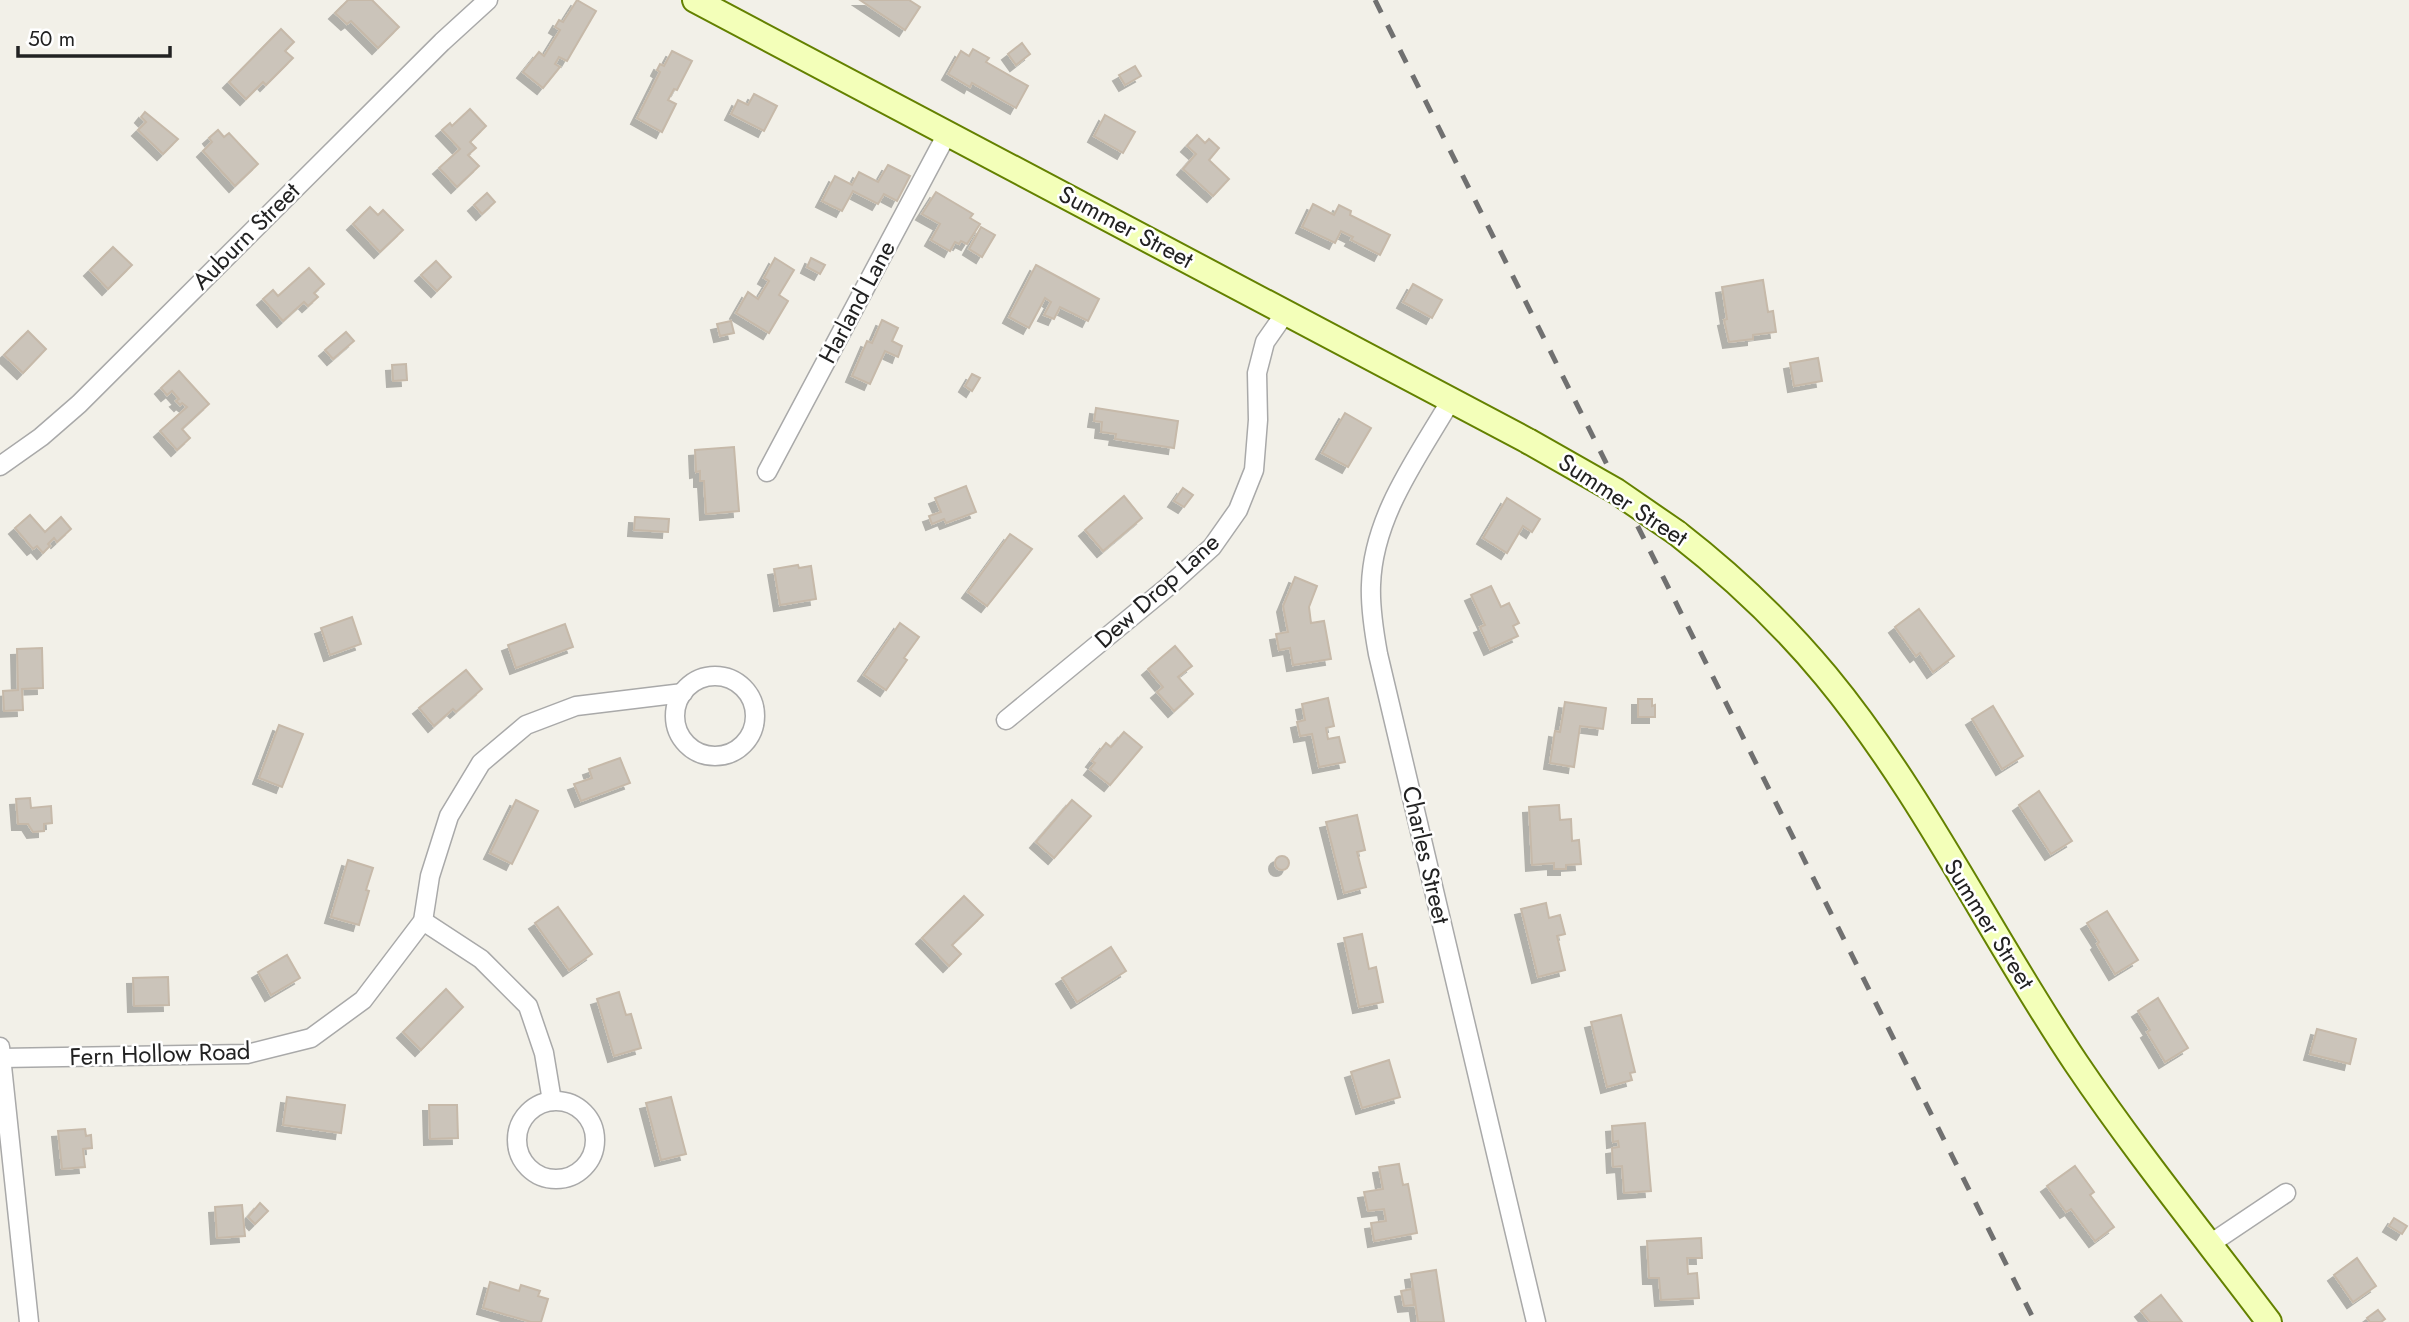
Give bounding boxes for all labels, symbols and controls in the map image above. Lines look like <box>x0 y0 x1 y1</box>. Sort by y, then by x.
scale bar <box>18 14 170 58</box>
text: 50 m <box>28 24 75 54</box>
street label: Auburn Street <box>184 174 308 297</box>
street label: Summer Street <box>1053 176 1200 277</box>
street label: Harland Lane <box>809 234 904 369</box>
street label: Summer Street <box>1552 445 1695 555</box>
street label: Dew Drop Lane <box>1086 525 1227 656</box>
street label: Charles Street <box>1394 782 1459 928</box>
street label: Summer Street <box>1935 852 2044 996</box>
street label: Fern Hollow Road <box>69 1033 251 1074</box>

